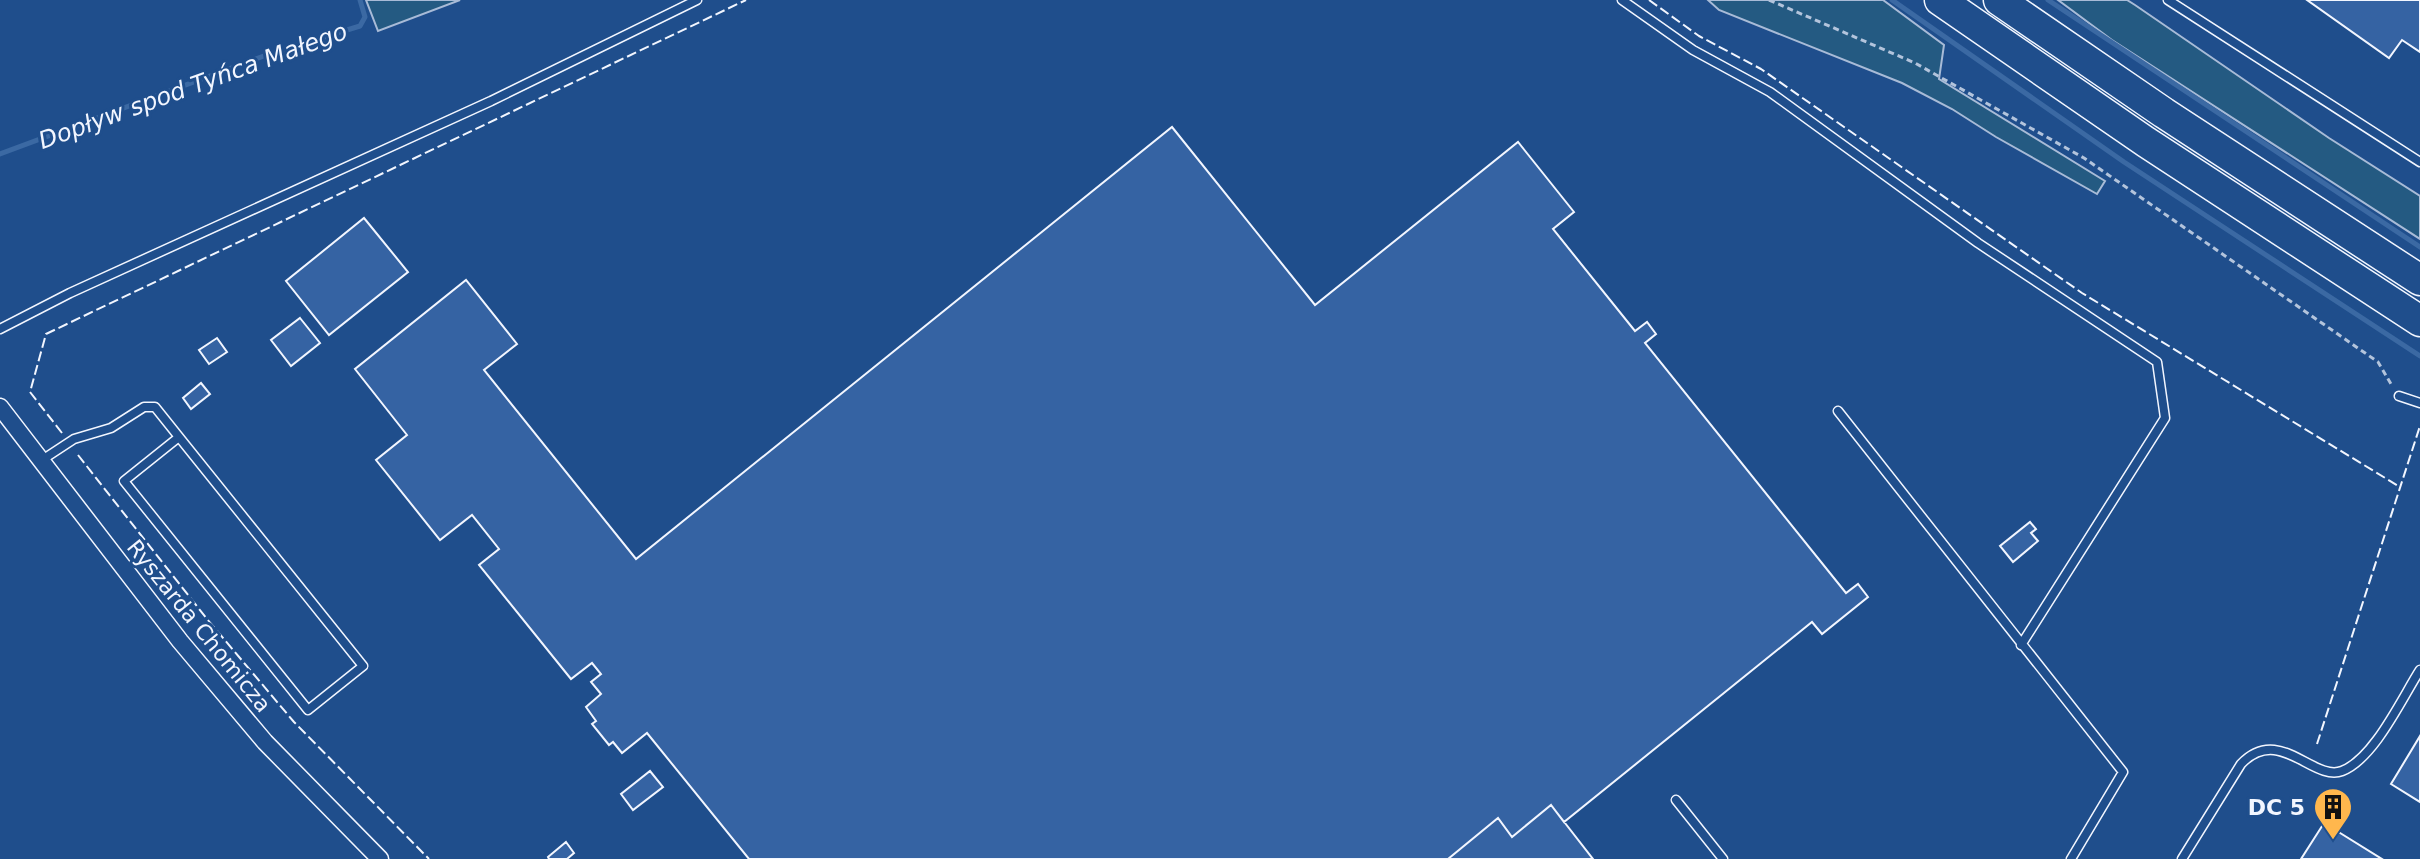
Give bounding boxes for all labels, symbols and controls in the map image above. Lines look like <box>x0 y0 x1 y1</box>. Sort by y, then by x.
water label: Dopływ spod Tyńca Małego <box>35 17 351 155</box>
street label: Ryszarda Chomicza <box>122 535 276 717</box>
building icon: DC 5 <box>2312 786 2354 841</box>
place label: DC 5 <box>2248 795 2305 820</box>

